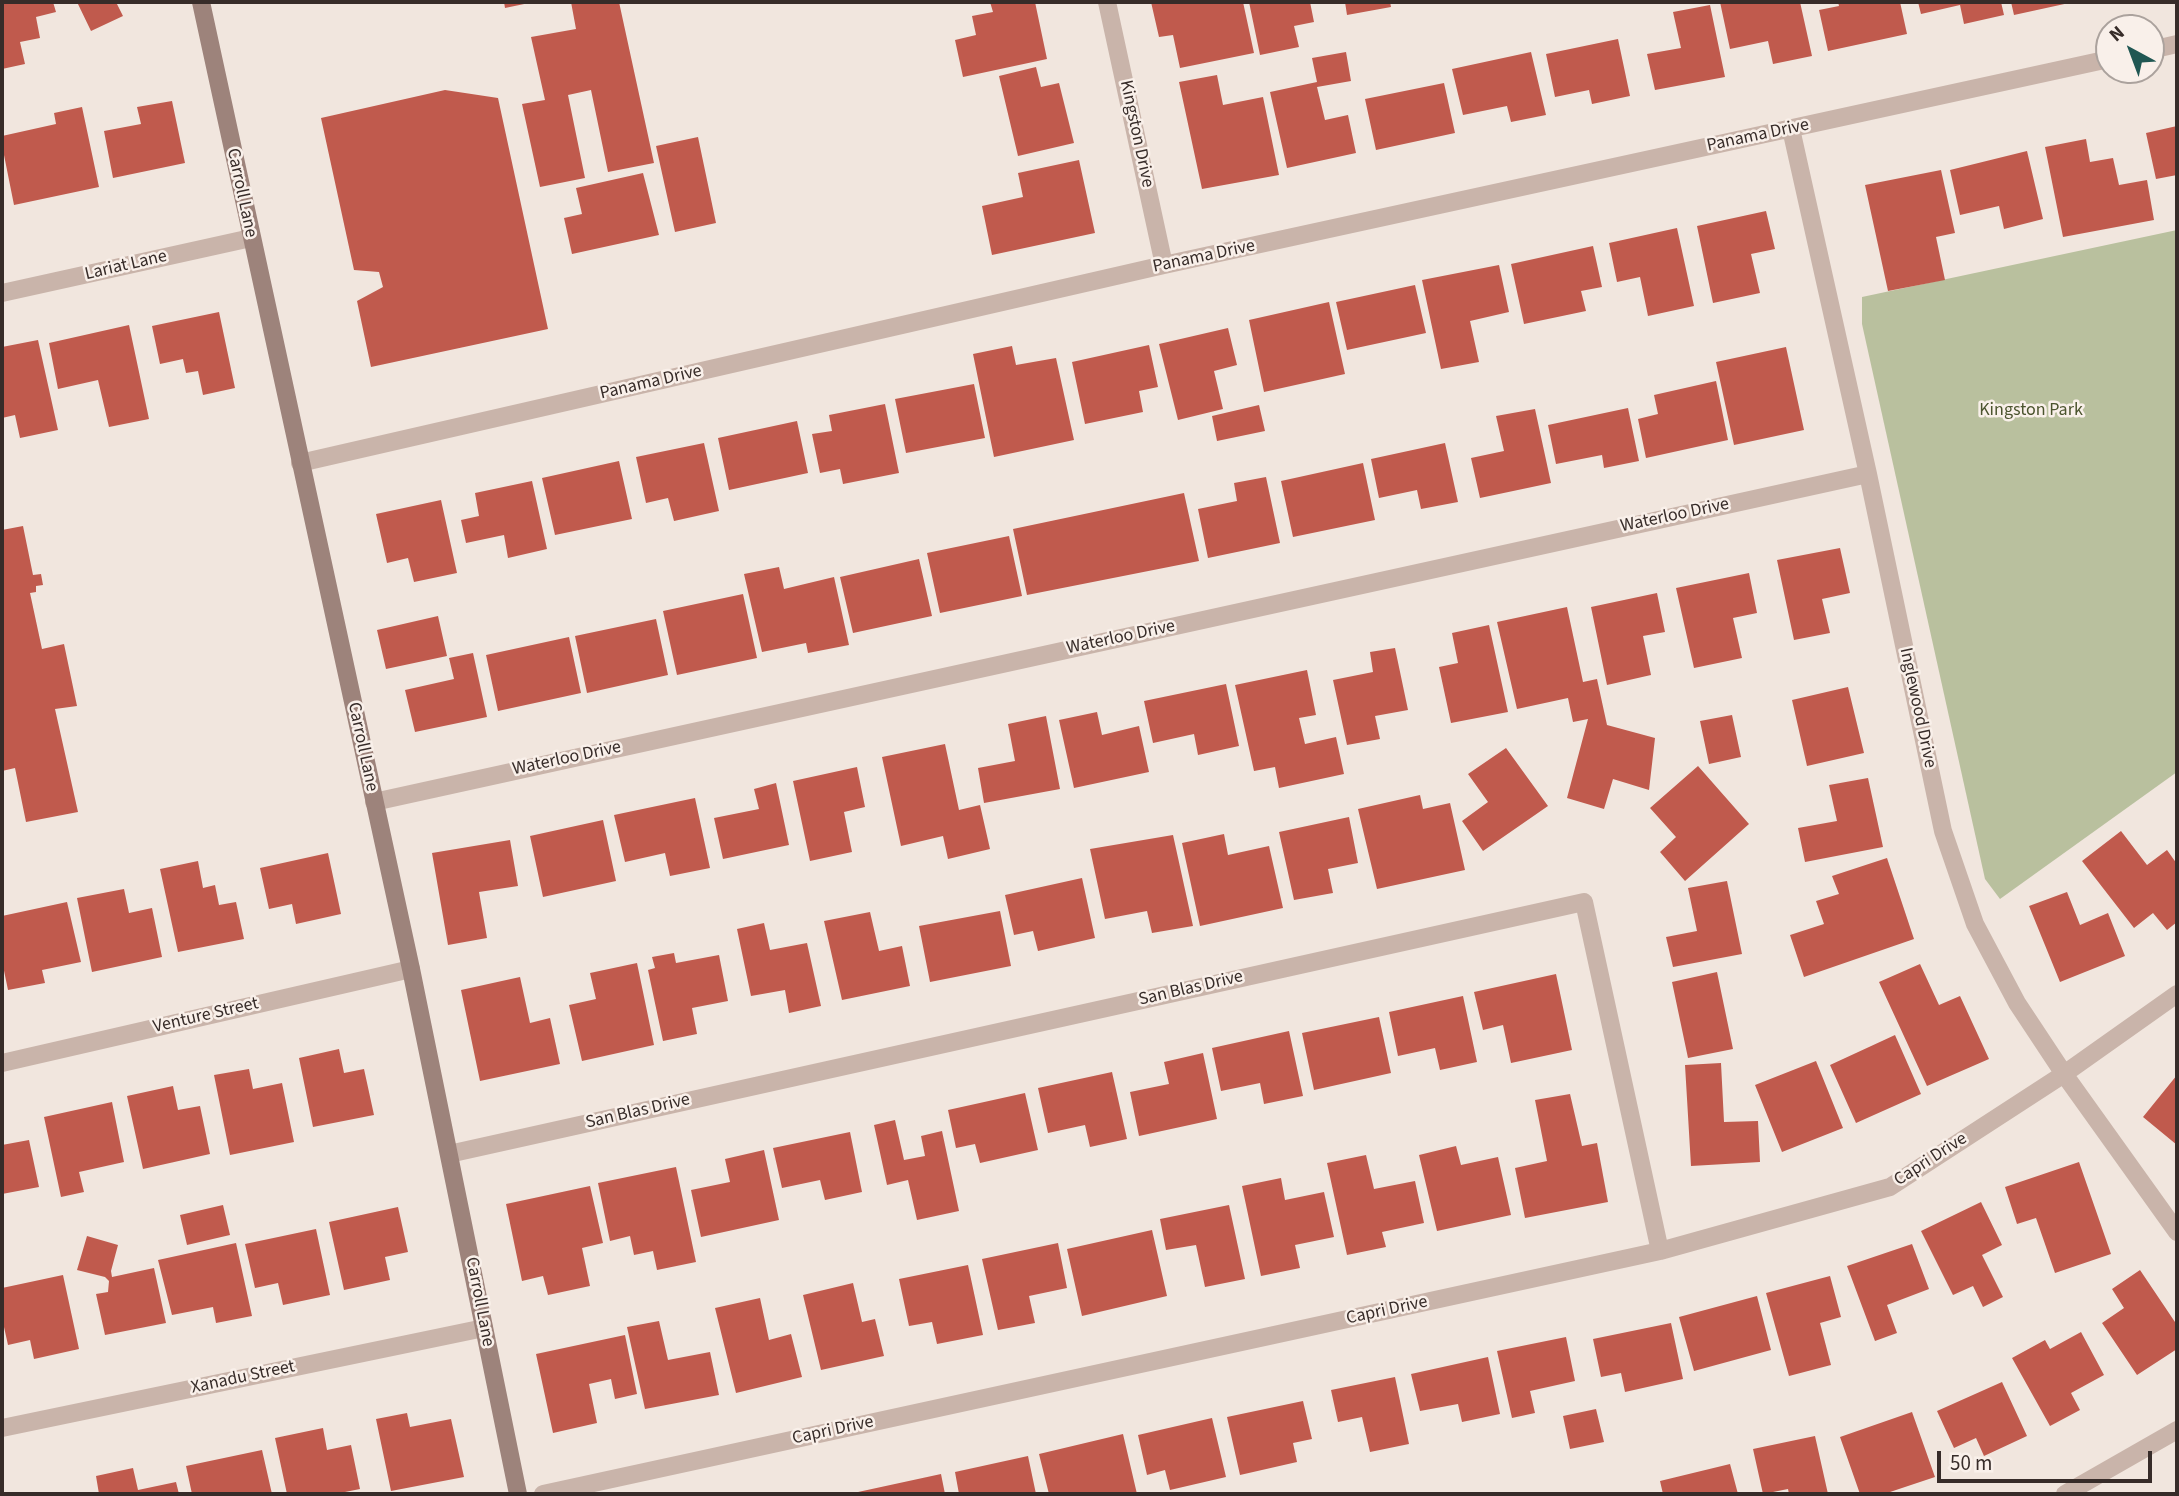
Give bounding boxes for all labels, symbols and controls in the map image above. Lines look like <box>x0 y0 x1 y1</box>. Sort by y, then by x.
north arrow <box>2095 14 2165 84</box>
text: N <box>2104 20 2131 49</box>
street label: Kingston Drive <box>1114 78 1158 190</box>
street label: Panama Drive <box>1705 115 1811 157</box>
street label: Carroll Lane <box>221 146 261 240</box>
street label: Panama Drive <box>1151 236 1257 278</box>
street label: Lariat Lane <box>83 246 169 286</box>
street label: Panama Drive <box>598 361 704 405</box>
park label: Kingston Park <box>1979 400 2083 422</box>
street label: Waterloo Drive <box>1619 494 1731 538</box>
street label: Waterloo Drive <box>1065 616 1177 660</box>
street label: Inglewood Drive <box>1894 646 1940 770</box>
street label: Carroll Lane <box>342 700 382 794</box>
street label: Waterloo Drive <box>511 737 623 781</box>
street label: San Blas Drive <box>1137 966 1245 1012</box>
street label: Venture Street <box>151 993 261 1039</box>
street label: San Blas Drive <box>584 1089 692 1135</box>
street label: Capri Drive <box>1890 1128 1972 1192</box>
street label: Carroll Lane <box>460 1255 498 1349</box>
street label: Capri Drive <box>1344 1292 1430 1330</box>
street label: Xanadu Street <box>189 1356 297 1400</box>
street label: Capri Drive <box>790 1412 876 1450</box>
scale bar <box>1941 1436 2156 1480</box>
text: 50 m <box>1950 1448 1992 1478</box>

